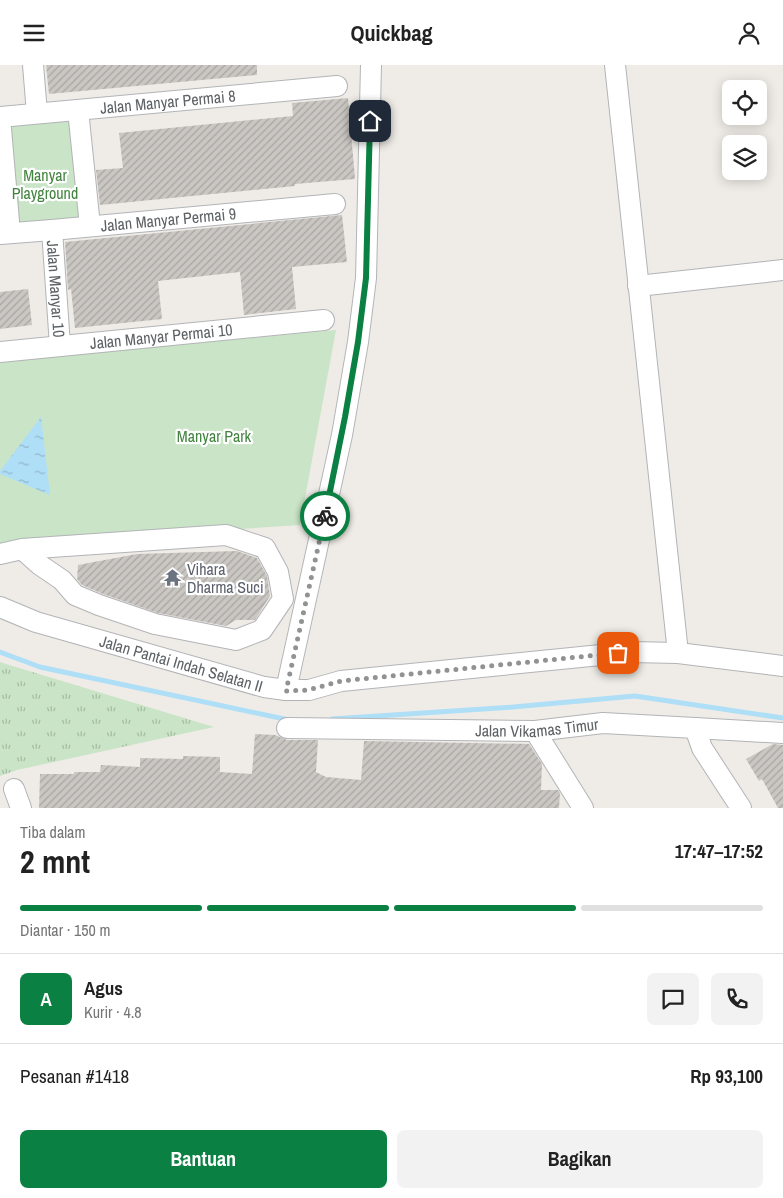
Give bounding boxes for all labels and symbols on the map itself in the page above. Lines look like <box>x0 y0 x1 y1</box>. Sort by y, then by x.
street label: Jalan Manyar Permai 8 <box>99 84 236 119</box>
pin <box>349 100 391 142</box>
park label: Manyar Playground <box>12 164 78 204</box>
street label: Jalan Manyar Permai 9 <box>100 202 237 236</box>
street label: Jalan Manyar 10 <box>42 240 70 338</box>
street label: Jalan Manyar Permai 10 <box>89 318 233 354</box>
park label: Manyar Park <box>177 425 252 447</box>
courier <box>300 491 350 541</box>
place label: Vihara Dharma Suci <box>187 558 264 598</box>
temple icon: Vihara Dharma Suci <box>163 568 183 588</box>
street label: Jalan Pantai Indah Selatan II <box>97 630 265 697</box>
pin <box>597 632 639 674</box>
street label: Jalan Vikamas Timur <box>475 713 600 742</box>

